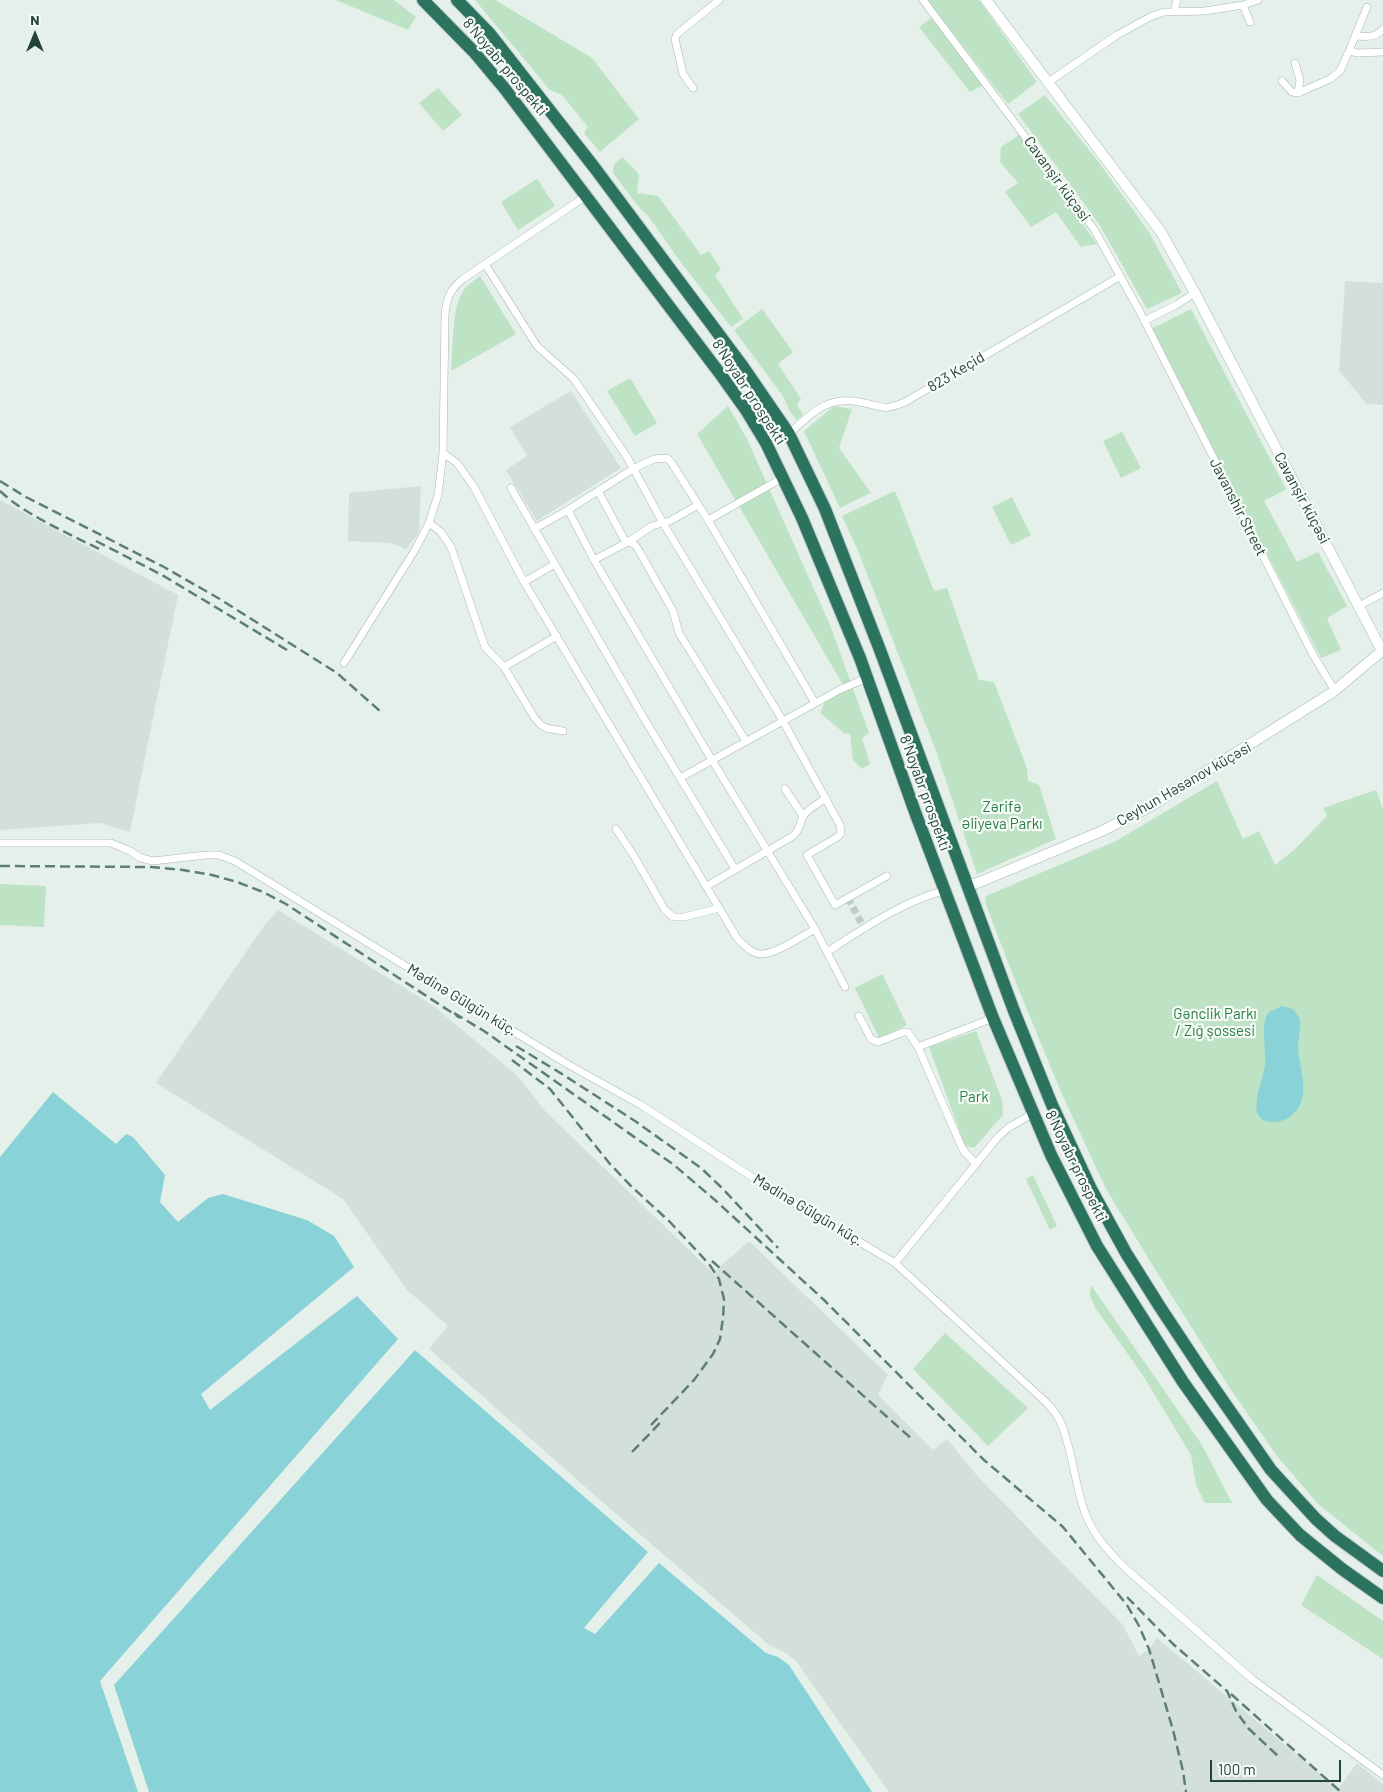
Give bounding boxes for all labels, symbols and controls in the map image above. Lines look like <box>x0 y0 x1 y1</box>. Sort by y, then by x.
north arrow <box>10 10 60 60</box>
text: N <box>30 11 40 28</box>
street label: 8 Noyabr prospekti <box>459 15 551 119</box>
street label: Cavanşir küçəsi <box>1020 133 1094 225</box>
street label: 8 Noyabr prospekti <box>708 336 790 448</box>
street label: 823 Keçid <box>924 348 988 396</box>
street label: Cavanşir küçəsi <box>1270 449 1334 547</box>
street label: Javanshir Street <box>1206 455 1270 559</box>
street label: 8 Noyabr prospekti <box>896 733 954 853</box>
street label: Ceyhun Həsənov küçəsi <box>1113 738 1255 830</box>
park label: Zərifə Əliyeva Parkı <box>962 798 1042 833</box>
street label: Mədinə Gülgün küç. <box>404 960 520 1040</box>
park label: Gənclik Parkı / Zığ şossesi <box>1173 1005 1257 1040</box>
park label: Park <box>959 1088 989 1106</box>
street label: 8 Noyabr prospekti <box>1041 1107 1111 1225</box>
street label: Mədinə Gülgün küç. <box>750 1170 866 1250</box>
scale bar <box>1213 1750 1344 1782</box>
text: 100 m <box>1218 1760 1256 1778</box>

